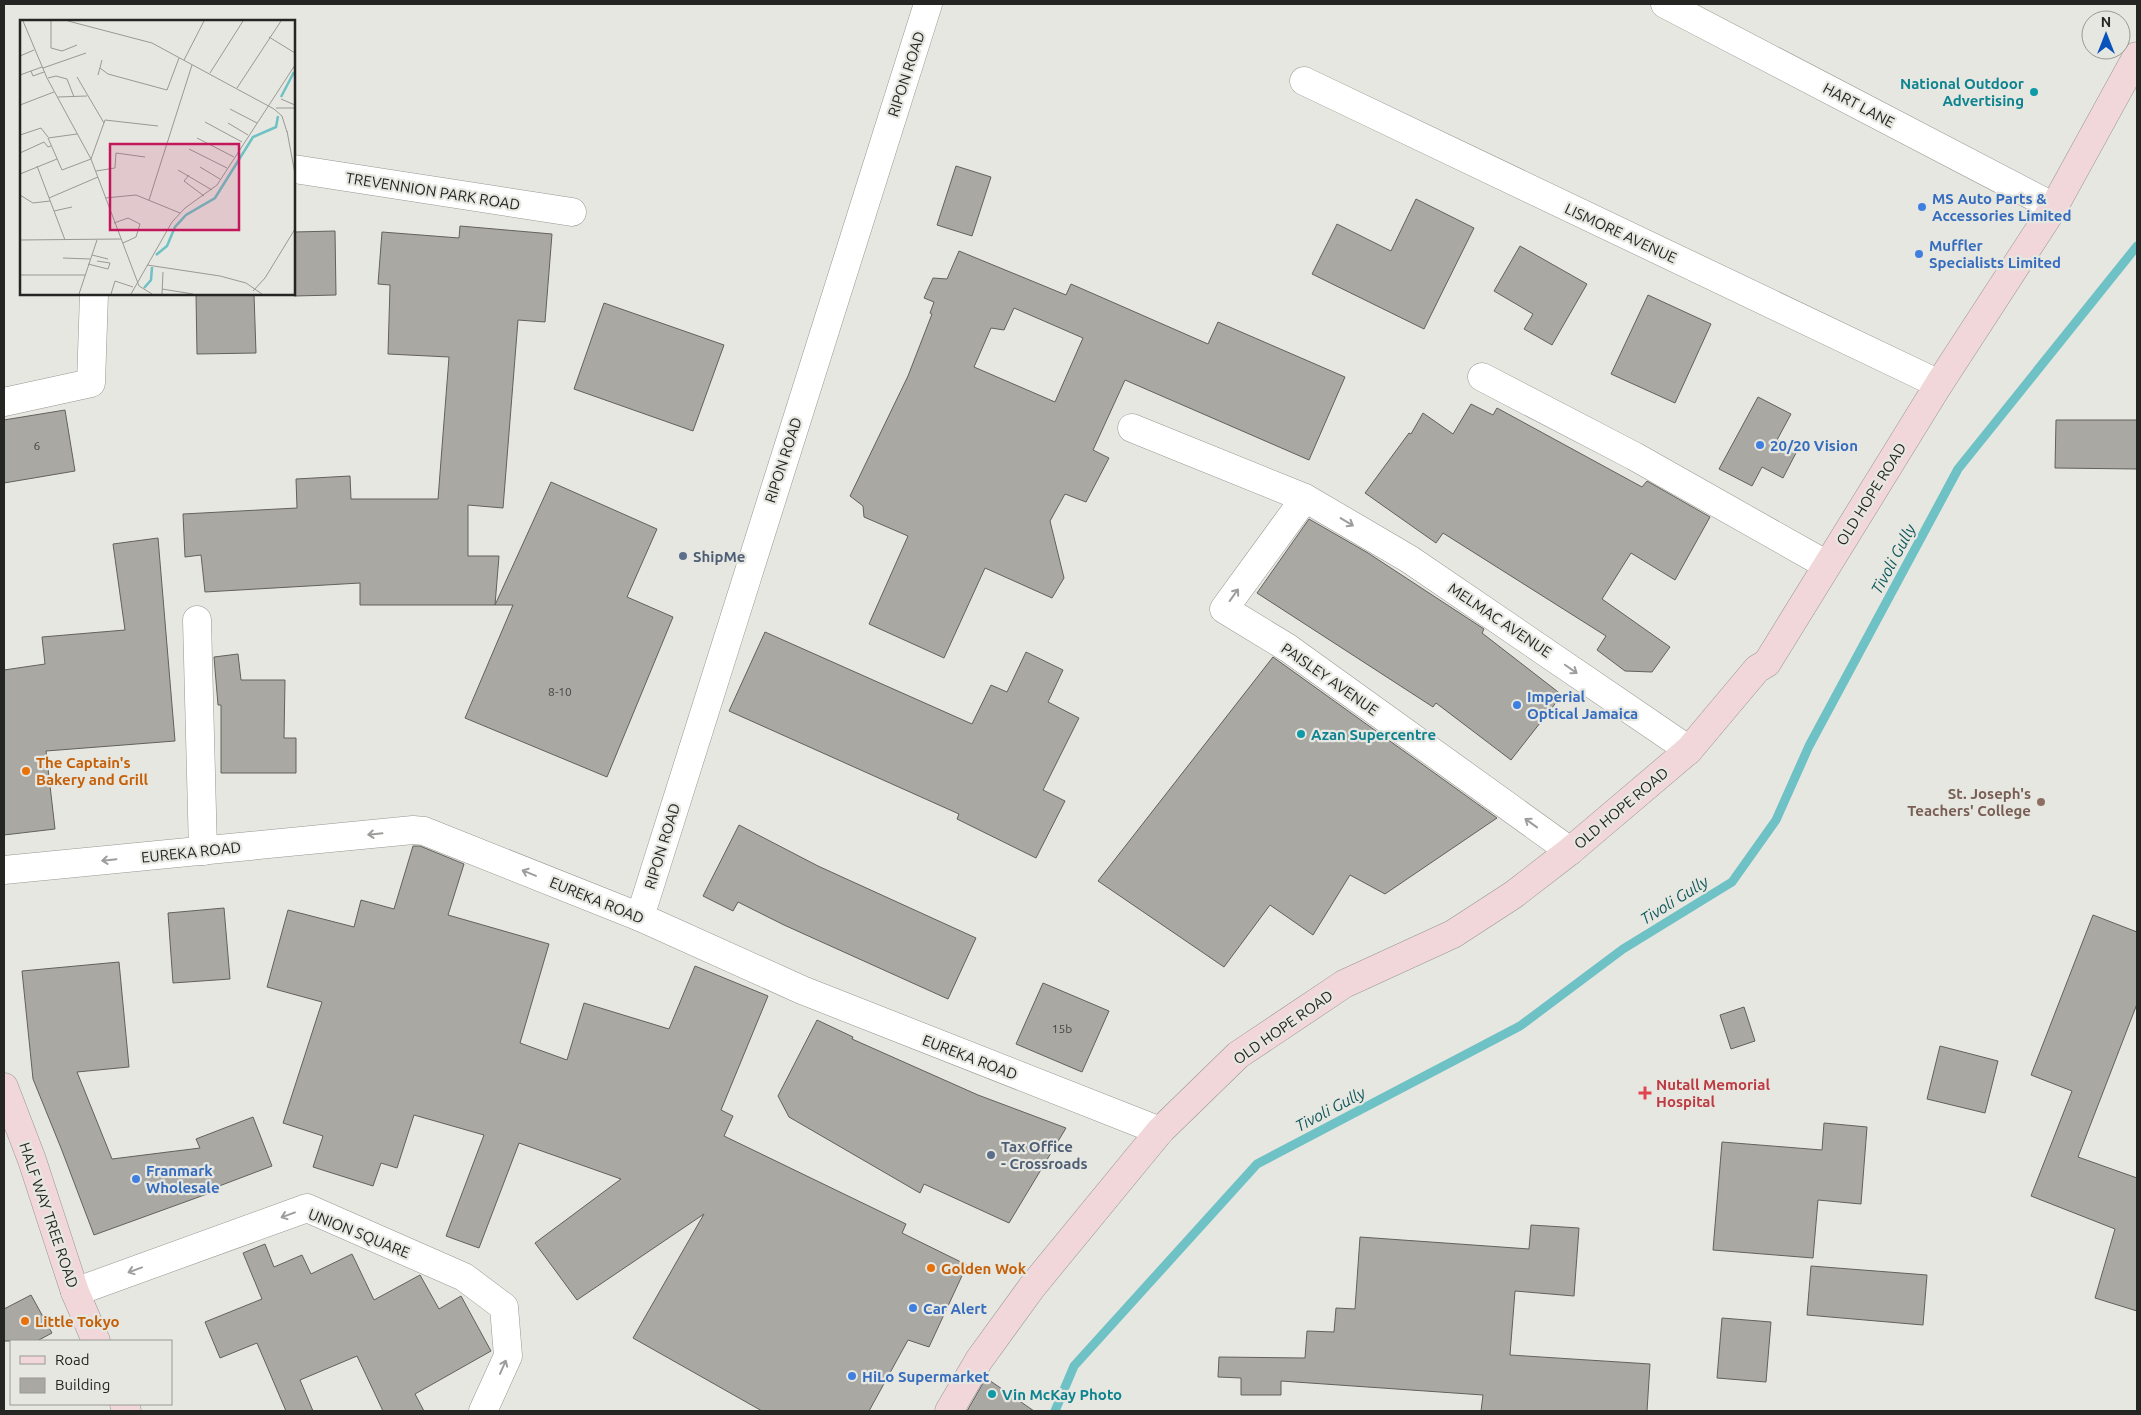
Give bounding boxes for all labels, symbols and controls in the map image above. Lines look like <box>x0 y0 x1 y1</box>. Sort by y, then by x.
north arrow <box>2081 10 2131 60</box>
text: N <box>2101 14 2111 30</box>
inset map <box>20 20 295 295</box>
street label: RIPON ROAD <box>884 29 928 119</box>
place label: National Outdoor Advertising <box>1900 75 2025 109</box>
street label: HART LANE <box>1820 79 1898 131</box>
marker: National Outdoor Advertising <box>2028 86 2040 98</box>
street label: TREVENNION PARK ROAD <box>345 169 521 213</box>
place label: MS Auto Parts & Accessories Limited <box>1932 190 2071 224</box>
street label: LISMORE AVENUE <box>1562 200 1680 266</box>
marker: MS Auto Parts & Accessories Limited <box>1916 201 1928 213</box>
place label: Muffler Specialists Limited <box>1929 237 2061 271</box>
marker: Muffler Specialists Limited <box>1913 248 1925 260</box>
street label: RIPON ROAD <box>761 415 805 505</box>
place label: 20/20 Vision <box>1770 437 1858 454</box>
house number: 6 <box>34 439 41 452</box>
marker: 20/20 Vision <box>1754 439 1766 451</box>
street label: OLD HOPE ROAD <box>1833 440 1909 548</box>
one-way arrow <box>1340 518 1354 528</box>
water label: Tivoli Gully <box>1867 521 1919 597</box>
place label: ShipMe <box>693 548 745 565</box>
marker: ShipMe <box>677 550 689 562</box>
street label: MELMAC AVENUE <box>1445 579 1555 661</box>
one-way arrow <box>1229 589 1240 602</box>
street label: PAISLEY AVENUE <box>1278 639 1382 719</box>
one-way arrow <box>1564 664 1578 674</box>
house number: 8-10 <box>548 685 572 698</box>
place label: Imperial Optical Jamaica <box>1527 688 1638 722</box>
marker: Imperial Optical Jamaica <box>1511 699 1523 711</box>
place label: Azan Supercentre <box>1311 726 1436 743</box>
marker: Azan Supercentre <box>1295 728 1307 740</box>
place label: The Captain's Bakery and Grill <box>36 754 149 788</box>
street label: OLD HOPE ROAD <box>1571 764 1671 852</box>
marker: The Captain's Bakery and Grill <box>20 765 32 777</box>
place label: St. Joseph's Teachers' College <box>1907 785 2031 819</box>
marker: St. Joseph's Teachers' College <box>2035 796 2047 808</box>
street label: RIPON ROAD <box>641 801 683 891</box>
one-way arrow <box>1524 817 1538 828</box>
one-way arrow <box>367 829 383 839</box>
street label: EUREKA ROAD <box>140 838 242 866</box>
one-way arrow <box>101 855 117 865</box>
one-way arrow <box>522 868 537 877</box>
water label: Tivoli Gully <box>1637 872 1712 928</box>
street label: EUREKA ROAD <box>547 873 647 927</box>
street label: OLD HOPE ROAD <box>1230 986 1336 1068</box>
house number: 15b <box>1052 1022 1072 1035</box>
street label: EUREKA ROAD <box>920 1031 1020 1083</box>
place label: Nutall Memorial Hospital <box>1656 1076 1770 1110</box>
water label: Tivoli Gully <box>1292 1083 1368 1135</box>
marker: Nutall Memorial Hospital <box>1638 1086 1652 1100</box>
place label: Tax Office - Crossroads <box>1001 1138 1088 1172</box>
street label: HALF WAY TREE ROAD <box>16 1140 82 1290</box>
marker: Tax Office - Crossroads <box>985 1149 997 1161</box>
place label: Franmark Wholesale <box>146 1162 220 1196</box>
marker: Franmark Wholesale <box>130 1173 142 1185</box>
street label: UNION SQUARE <box>306 1205 412 1261</box>
one-way arrow <box>280 1211 296 1220</box>
place label: Golden Wok <box>941 1260 1027 1277</box>
marker: Golden Wok <box>925 1262 937 1274</box>
one-way arrow <box>127 1266 143 1275</box>
place label: Car Alert <box>923 1300 987 1317</box>
marker: Car Alert <box>907 1302 919 1314</box>
place label: Little Tokyo <box>35 1313 120 1330</box>
marker: Little Tokyo <box>19 1315 31 1327</box>
legend <box>10 1340 172 1405</box>
text: Road <box>55 1351 90 1368</box>
one-way arrow <box>499 1360 509 1375</box>
place label: HiLo Supermarket <box>862 1368 990 1385</box>
marker: HiLo Supermarket <box>846 1370 858 1382</box>
text: Building <box>55 1376 110 1393</box>
place label: Vin McKay Photo <box>1002 1386 1122 1403</box>
marker: Vin McKay Photo <box>986 1388 998 1400</box>

